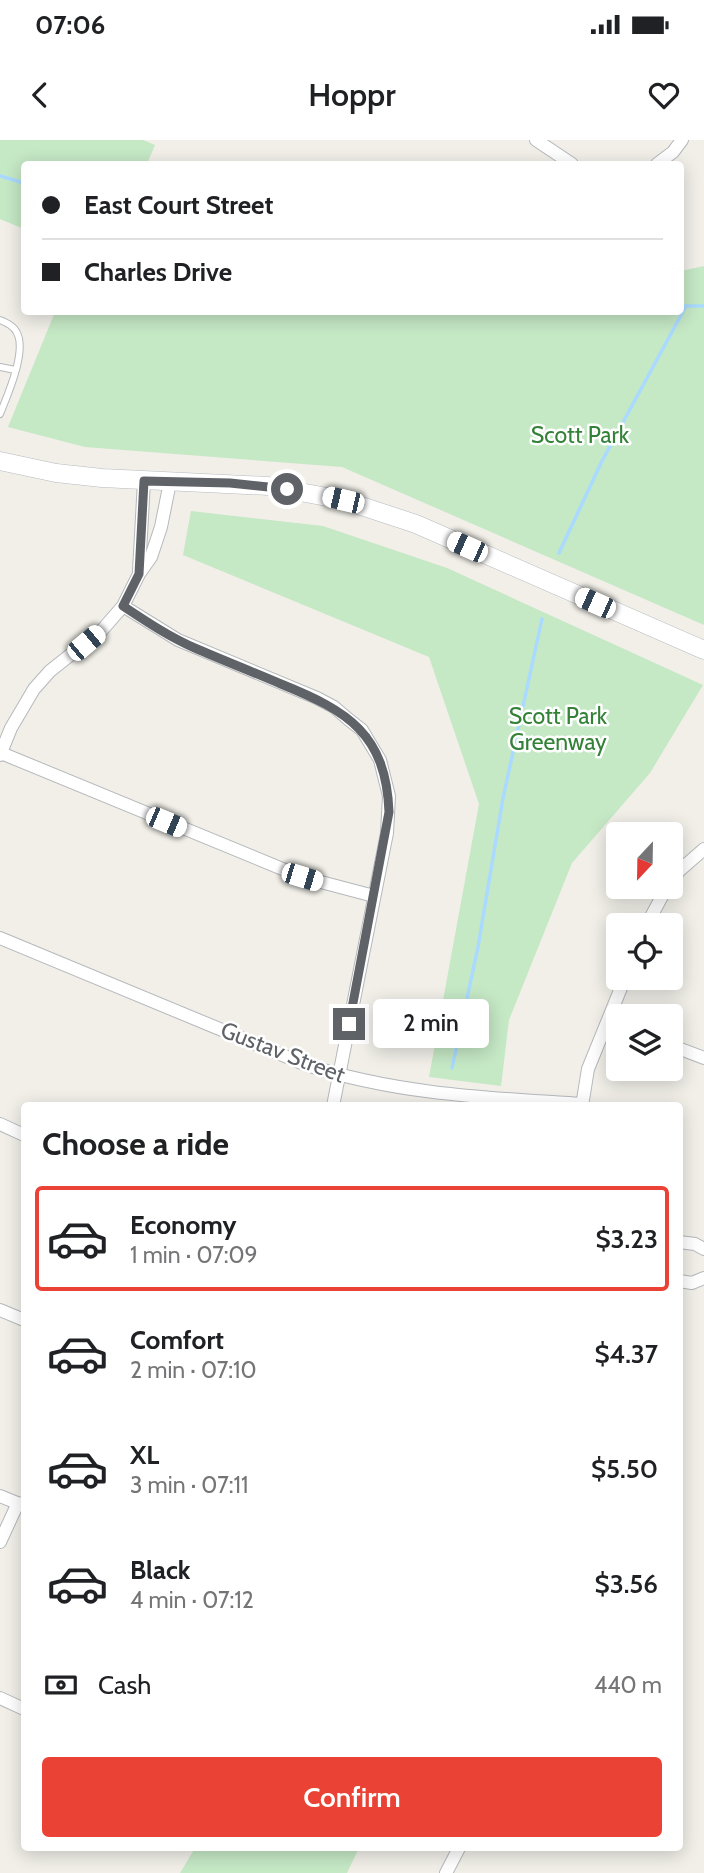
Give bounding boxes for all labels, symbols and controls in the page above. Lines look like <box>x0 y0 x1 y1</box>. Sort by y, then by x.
text: 07:06 <box>35 9 105 41</box>
text: Hoppr <box>308 75 396 114</box>
icon: back <box>21 76 59 114</box>
icon: heart <box>645 76 683 114</box>
text: East Court Street <box>84 189 273 221</box>
text: Charles Drive <box>84 256 232 288</box>
park label: Scott Park <box>531 421 630 449</box>
route start <box>271 473 303 505</box>
car <box>321 485 366 515</box>
car <box>444 529 491 565</box>
car <box>572 585 619 621</box>
car <box>64 621 109 665</box>
park label: Scott Park Greenway <box>509 702 608 756</box>
car <box>143 804 190 840</box>
north arrow <box>606 822 682 900</box>
map controls <box>606 822 683 1081</box>
car <box>279 861 326 893</box>
button: locate <box>606 913 683 990</box>
callout: 2 min <box>374 1000 489 1048</box>
button: layers <box>606 1004 683 1081</box>
route end <box>333 1008 365 1040</box>
text: 2 min <box>403 1009 459 1037</box>
street label: Gustav Street <box>217 1015 349 1089</box>
text: Choose a ride <box>42 1124 229 1163</box>
icon: car <box>46 1207 109 1270</box>
text: Economy <box>130 1209 236 1241</box>
text: $3.23 <box>595 1223 658 1255</box>
text: 1 min · 07:09 <box>130 1241 258 1269</box>
icon: car <box>46 1322 109 1385</box>
text: Comfort <box>130 1324 224 1356</box>
text: $4.37 <box>594 1338 658 1370</box>
text: 2 min · 07:10 <box>130 1356 257 1384</box>
icon: car <box>46 1437 109 1500</box>
text: XL <box>130 1439 159 1471</box>
text: $5.50 <box>591 1453 658 1485</box>
text: 3 min · 07:11 <box>130 1471 249 1499</box>
icon: car <box>46 1552 109 1615</box>
text: Black <box>130 1554 190 1586</box>
text: $3.56 <box>595 1568 658 1600</box>
text: 4 min · 07:12 <box>130 1586 254 1614</box>
icon: cash <box>42 1666 80 1704</box>
text: Cash <box>98 1669 151 1701</box>
text: 440 m <box>594 1671 662 1699</box>
button: Confirm <box>42 1757 662 1837</box>

